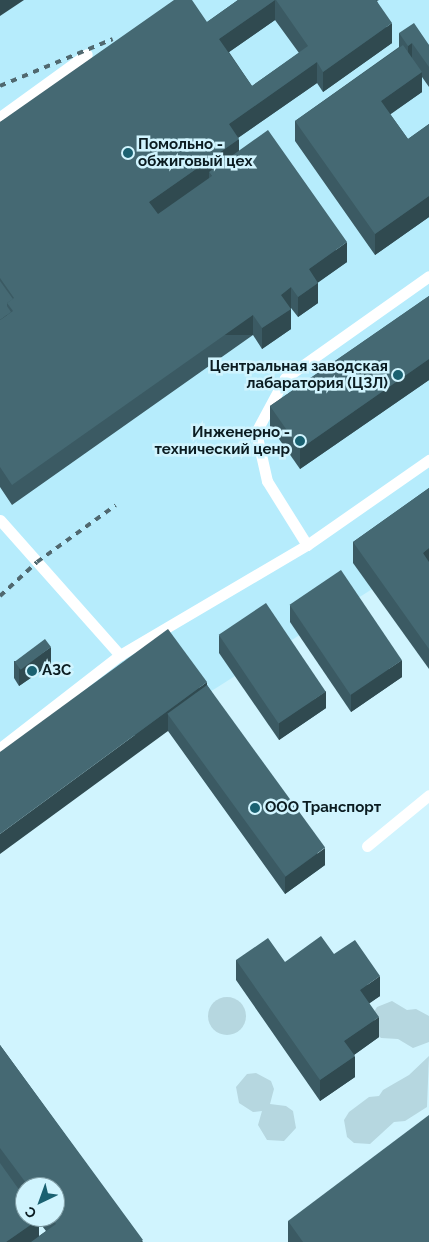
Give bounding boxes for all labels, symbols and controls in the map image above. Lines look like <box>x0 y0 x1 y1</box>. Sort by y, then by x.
place label: Помольно - обжиговый цех <box>138 135 252 170</box>
marker: Помольно - обжиговый цех <box>122 147 134 159</box>
place label: Центральная заводская лабаратория (ЦЗЛ) <box>209 357 388 392</box>
marker: Центральная заводская лабаратория (ЦЗЛ) <box>392 369 404 381</box>
place label: Инженерно - технический ценр <box>154 423 290 458</box>
marker: Инженерно - технический ценр <box>294 435 306 447</box>
place label: АЗС <box>42 662 71 680</box>
marker: АЗС <box>26 665 38 677</box>
place label: ООО Транспорт <box>265 799 382 817</box>
marker: ООО Транспорт <box>249 802 261 814</box>
north arrow <box>15 1177 65 1227</box>
text: С <box>22 1203 40 1222</box>

